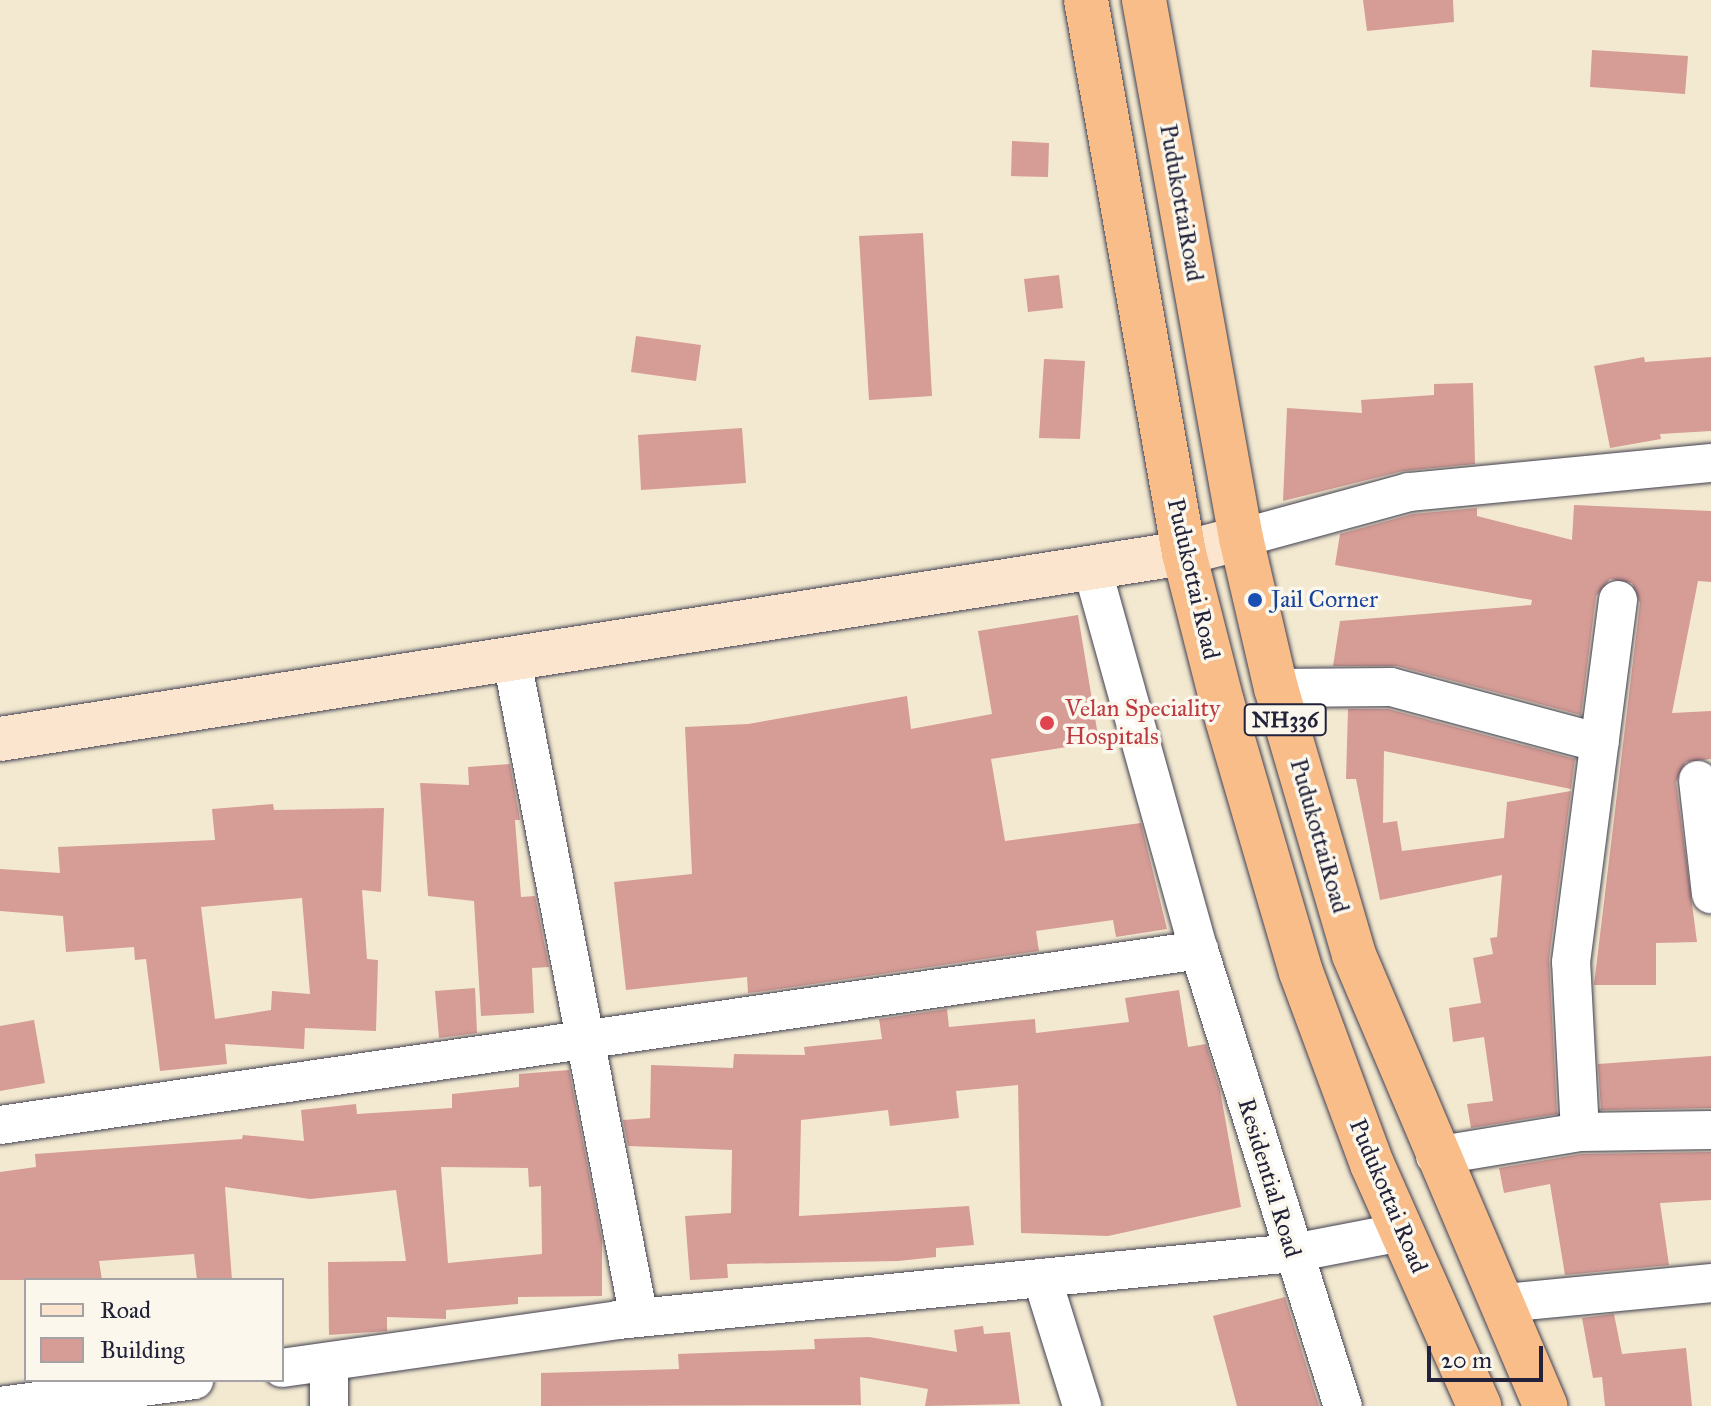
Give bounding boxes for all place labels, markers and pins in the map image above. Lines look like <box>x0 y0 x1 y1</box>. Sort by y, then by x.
place label: Jail Corner <box>1271 586 1378 614</box>
marker: Jail Corner <box>1246 591 1264 609</box>
place label: Velan Speciality Hospitals <box>1065 695 1220 751</box>
marker: Velan Speciality Hospitals <box>1036 712 1058 734</box>

